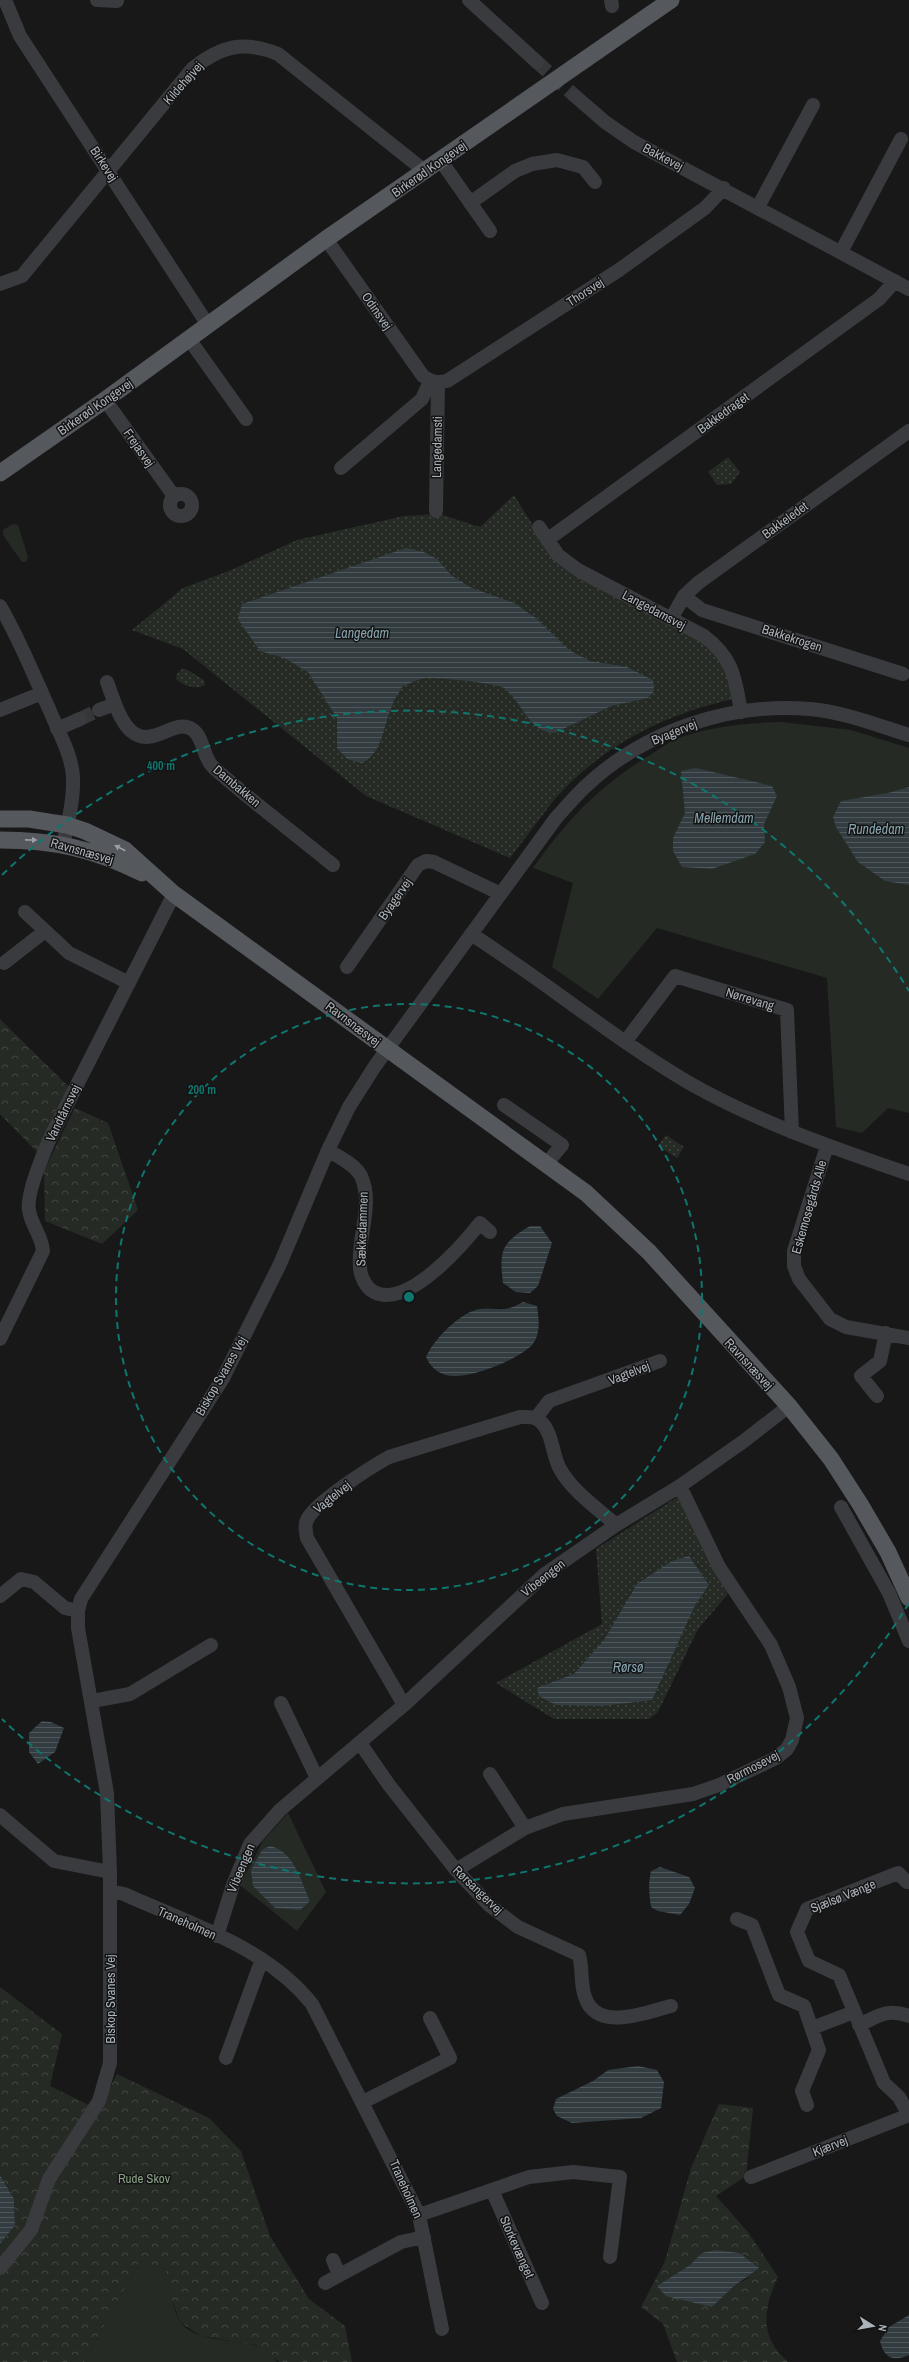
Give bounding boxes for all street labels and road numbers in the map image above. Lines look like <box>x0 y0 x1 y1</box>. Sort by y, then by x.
street label: Kildehøjvej <box>159 58 207 108</box>
street label: Birkerød Kongevej <box>388 137 470 201</box>
street label: Bakkevej <box>640 139 686 175</box>
street label: Birkevej <box>86 143 122 185</box>
street label: Thorsvej <box>563 274 607 310</box>
street label: Odinsvej <box>358 289 396 333</box>
street label: Birkerød Kongevej <box>54 375 136 439</box>
street label: Bakkedraget <box>694 389 752 437</box>
street label: Langedamsti <box>428 416 446 478</box>
street label: Frejasvej <box>120 425 158 471</box>
street label: Bakkeledet <box>759 498 811 542</box>
street label: Langedamsvej <box>619 586 689 634</box>
street label: Bakkekrogen <box>760 620 824 656</box>
street label: Byagervej <box>649 715 699 749</box>
street label: Dambakken <box>210 761 264 811</box>
street label: Ravnsnæsvej <box>49 834 115 868</box>
street label: Byagervej <box>374 875 416 923</box>
street label: Nørrevang <box>724 984 776 1014</box>
street label: Ravnsnæsvej <box>322 998 384 1050</box>
street label: Vandtårnsvej <box>42 1082 84 1144</box>
street label: Eskemosegårds Alle <box>788 1158 831 1256</box>
street label: Sækkedammen <box>352 1191 372 1267</box>
street label: Biskop Svanes Vej <box>191 1333 251 1419</box>
street label: Ravnsnæsvej <box>721 1335 777 1393</box>
street label: Vagtelvej <box>606 1357 652 1389</box>
street label: Vagtelvej <box>310 1477 354 1517</box>
street label: Vibeengen <box>518 1555 569 1601</box>
street label: Rørmosevej <box>724 1747 782 1787</box>
street label: Vibeengen <box>223 1841 259 1895</box>
street label: Rørsangervej <box>449 1862 507 1918</box>
street label: Sjælsø Vænge <box>808 1875 878 1917</box>
street label: Traneholmen <box>155 1903 219 1943</box>
street label: Biskop Svanes Vej <box>102 1955 119 2043</box>
street label: Kjærvej <box>810 2132 850 2160</box>
street label: Traneholmen <box>386 2157 426 2221</box>
street label: Storkevænget <box>496 2213 538 2281</box>

